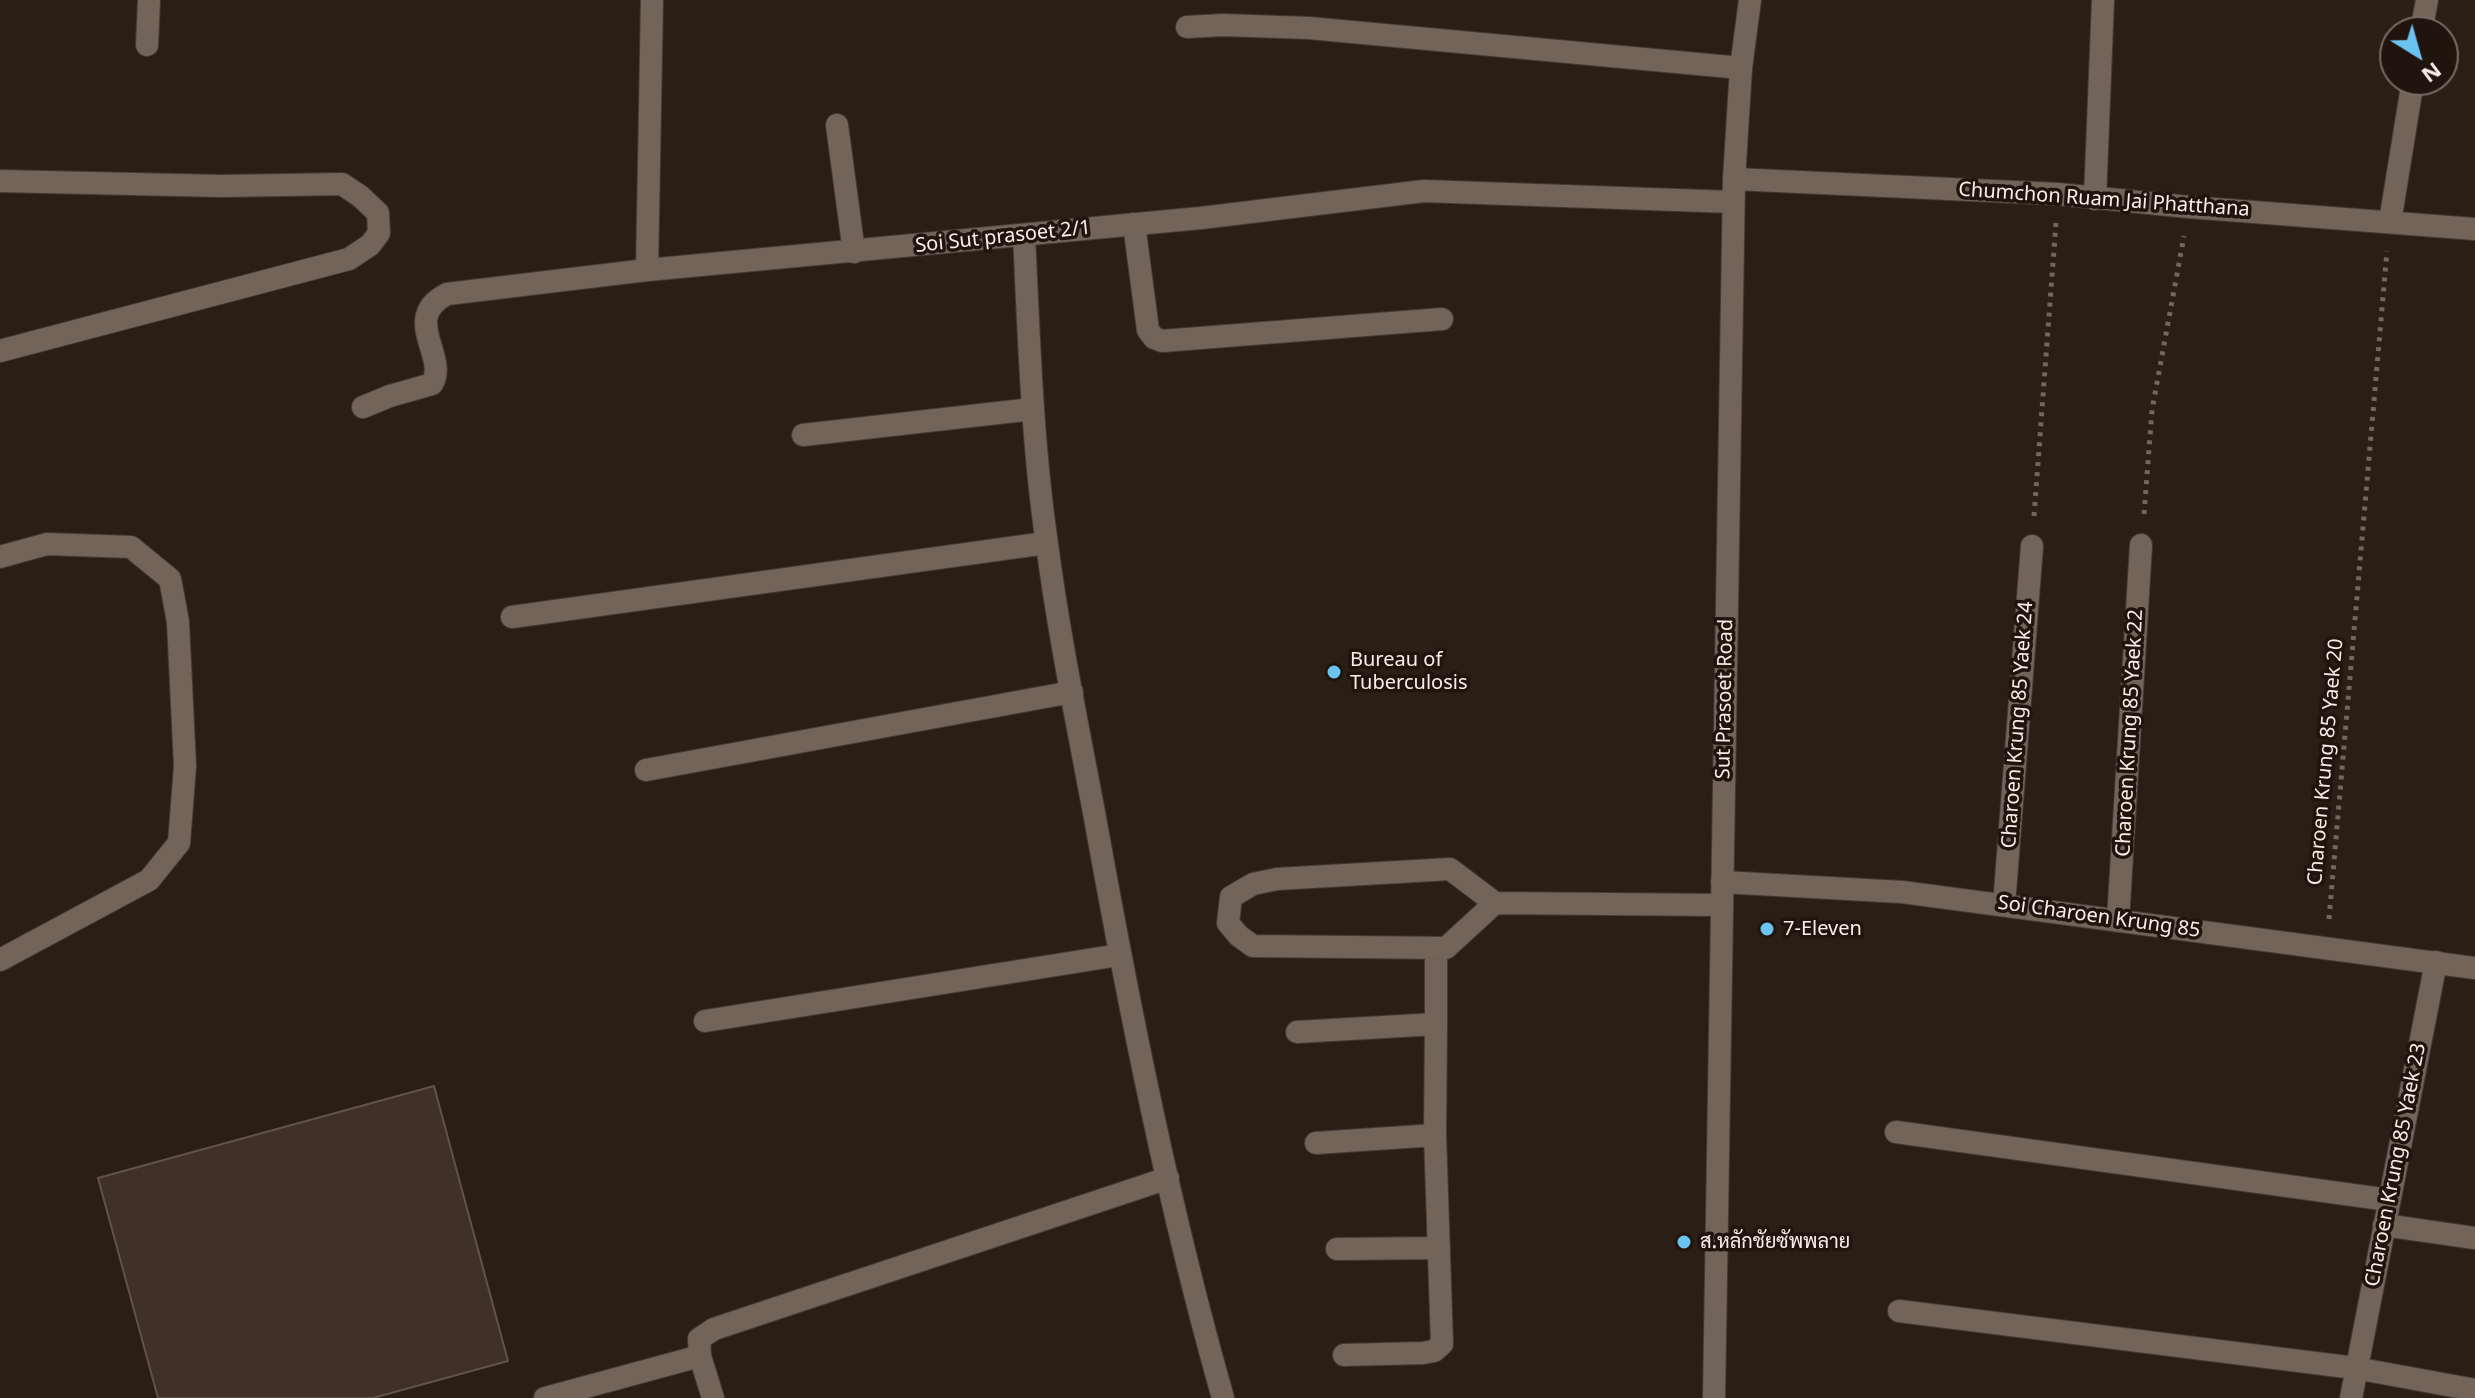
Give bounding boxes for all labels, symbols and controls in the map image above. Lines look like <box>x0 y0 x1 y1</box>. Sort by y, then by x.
north arrow <box>2379 16 2459 96</box>
text: N <box>2416 56 2448 91</box>
street label: Chumchon Ruam Jai Phatthana <box>1958 178 2250 222</box>
street label: Soi Sut prasoet 2/1 <box>914 216 1092 258</box>
street label: Charoen Krung 85 Yaek 24 <box>1997 601 2039 849</box>
street label: Charoen Krung 85 Yaek 22 <box>2112 609 2148 857</box>
street label: Sut Prasoet Road <box>1712 619 1738 779</box>
street label: Charoen Krung 85 Yaek 20 <box>2303 638 2349 886</box>
place label: Bureau of Tuberculosis <box>1350 648 1467 695</box>
marker: Bureau of Tuberculosis <box>1325 663 1343 681</box>
street label: Soi Charoen Krung 85 <box>1996 891 2202 943</box>
place label: 7-Eleven <box>1783 917 1862 941</box>
marker: 7-Eleven <box>1758 920 1776 938</box>
street label: Charoen Krung 85 Yaek 23 <box>2361 1041 2431 1289</box>
place label: ส.หลักชัยซัพพลาย <box>1700 1230 1850 1254</box>
marker: ส.หลักชัยซัพพลาย <box>1675 1233 1693 1251</box>

